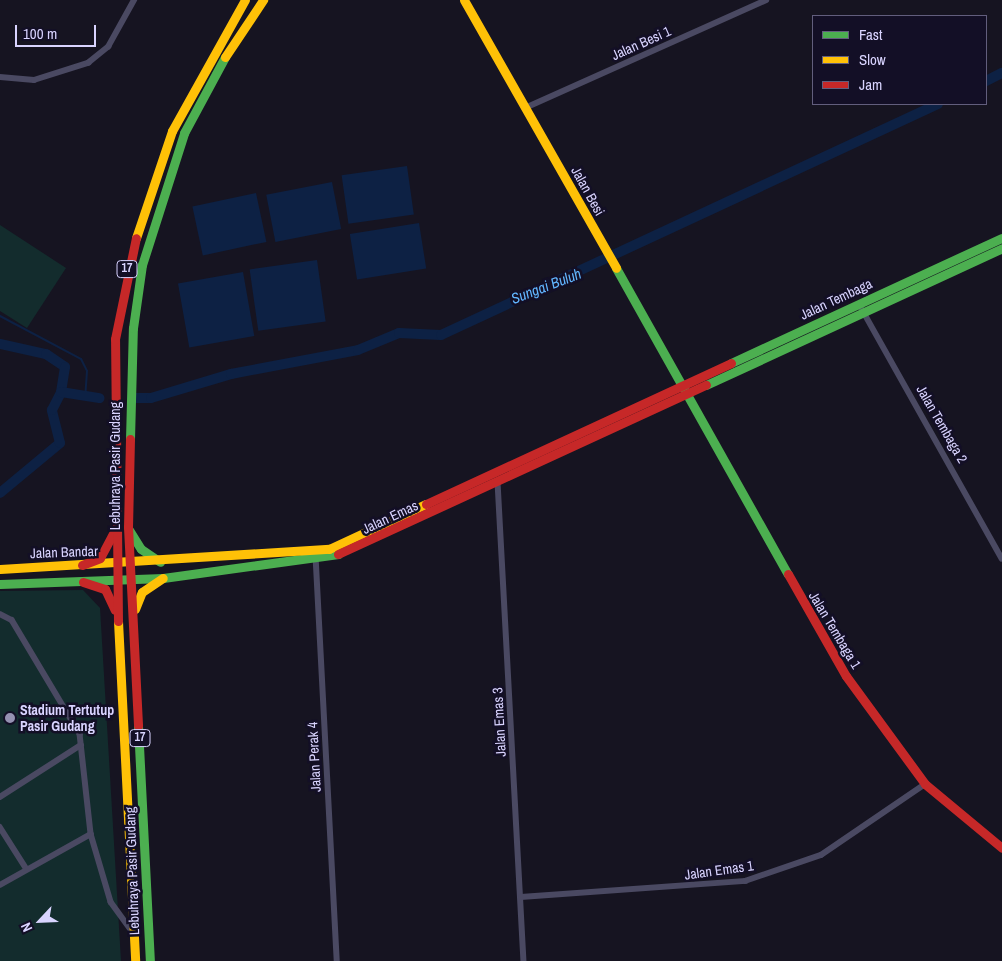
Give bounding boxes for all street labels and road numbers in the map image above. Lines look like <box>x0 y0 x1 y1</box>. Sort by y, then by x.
street label: Jalan Besi 1 <box>609 22 673 64</box>
street label: Jalan Besi <box>568 163 608 219</box>
road number: 17 <box>116 260 138 278</box>
street label: Jalan Tembaga <box>797 275 875 323</box>
street label: Jalan Tembaga 2 <box>913 382 971 466</box>
street label: Lebuhraya Pasir Gudang <box>107 402 123 530</box>
street label: Jalan Emas <box>359 497 421 537</box>
street label: Jalan Bandar <box>30 542 98 562</box>
street label: Jalan Tembaga 1 <box>805 588 865 672</box>
street label: Jalan Emas 3 <box>489 687 509 757</box>
street label: Jalan Perak 4 <box>304 722 324 792</box>
road number: 17 <box>129 728 151 748</box>
street label: Lebuhraya Pasir Gudang <box>121 807 143 935</box>
street label: Jalan Emas 1 <box>683 857 755 883</box>

